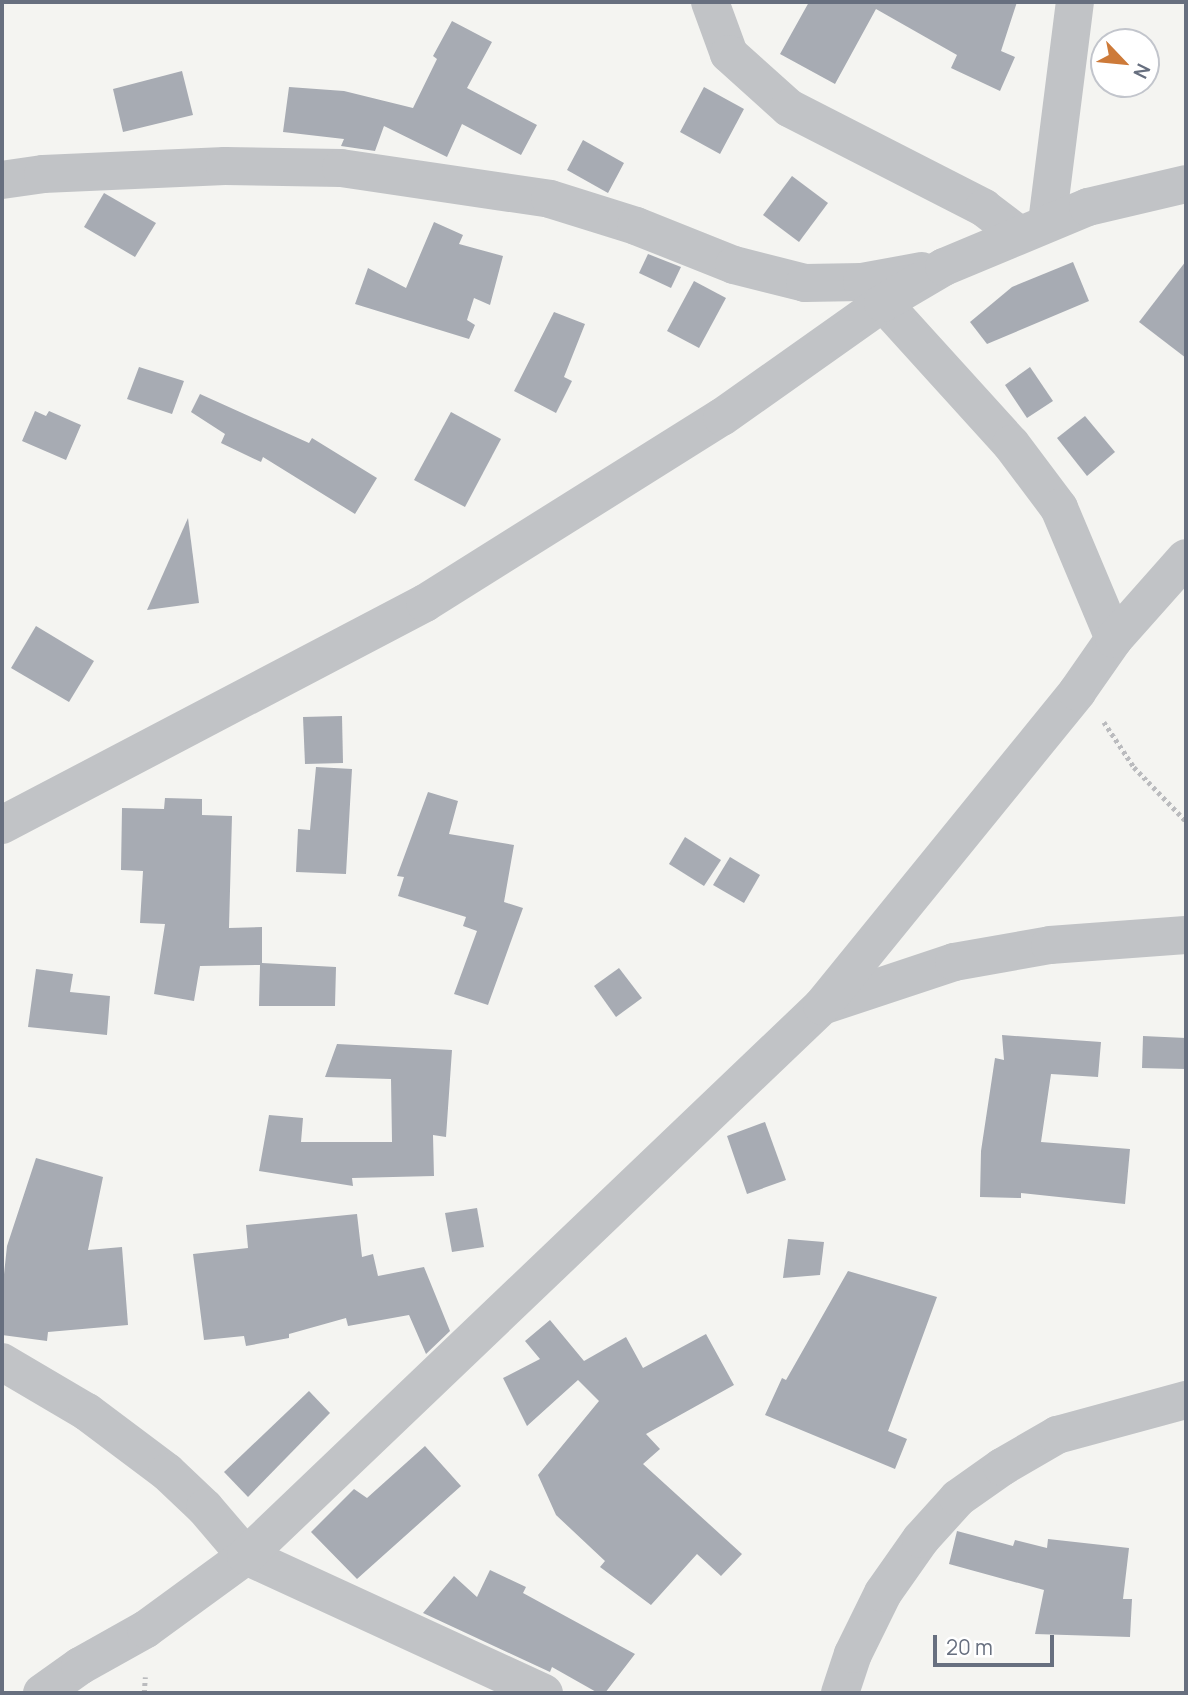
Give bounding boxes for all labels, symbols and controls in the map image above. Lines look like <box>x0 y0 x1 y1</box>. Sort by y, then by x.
north arrow <box>1090 28 1160 98</box>
text: N <box>1127 59 1157 83</box>
scale bar <box>936 1622 1057 1666</box>
text: 20 m <box>946 1633 993 1661</box>

